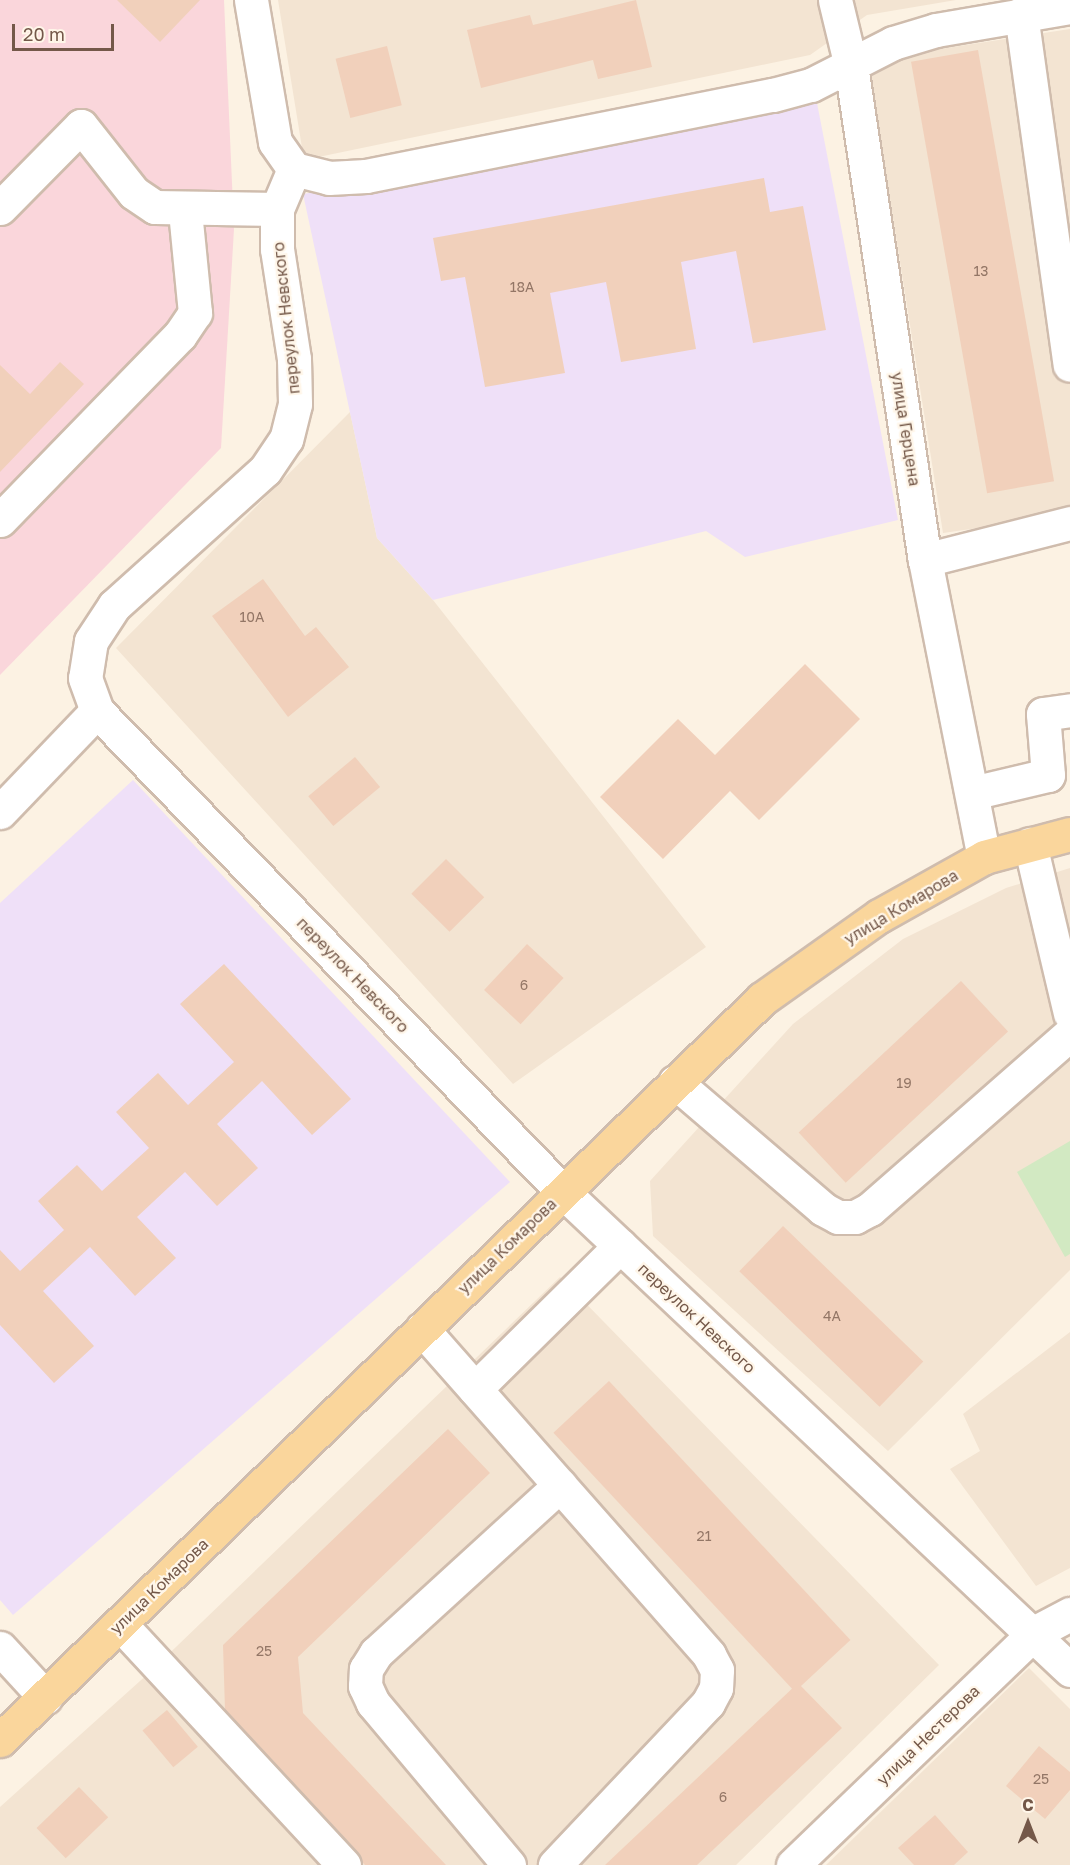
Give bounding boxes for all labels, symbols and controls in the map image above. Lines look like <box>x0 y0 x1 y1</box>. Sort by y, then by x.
scale bar <box>15 12 117 50</box>
text: 20 m <box>23 23 65 45</box>
street label: переулок Невского <box>268 241 304 395</box>
house number: 13 <box>974 263 988 279</box>
house number: 18А <box>510 279 534 295</box>
street label: улица Герцена <box>888 371 924 487</box>
house number: 10А <box>240 609 264 625</box>
street label: улица Комарова <box>841 865 961 949</box>
street label: переулок Невского <box>293 913 413 1037</box>
house number: 6 <box>520 977 528 993</box>
house number: 19 <box>896 1075 912 1091</box>
street label: улица Комарова <box>454 1194 560 1298</box>
street label: переулок Невского <box>635 1259 759 1377</box>
house number: 4А <box>823 1308 841 1324</box>
house number: 21 <box>697 1528 711 1544</box>
street label: улица Комарова <box>106 1534 212 1638</box>
house number: 25 <box>256 1643 272 1659</box>
street label: улица Нестерова <box>873 1681 983 1789</box>
house number: 25 <box>1033 1771 1049 1787</box>
house number: 6 <box>719 1789 727 1805</box>
north arrow <box>998 1793 1058 1853</box>
text: С <box>1022 1795 1034 1815</box>

